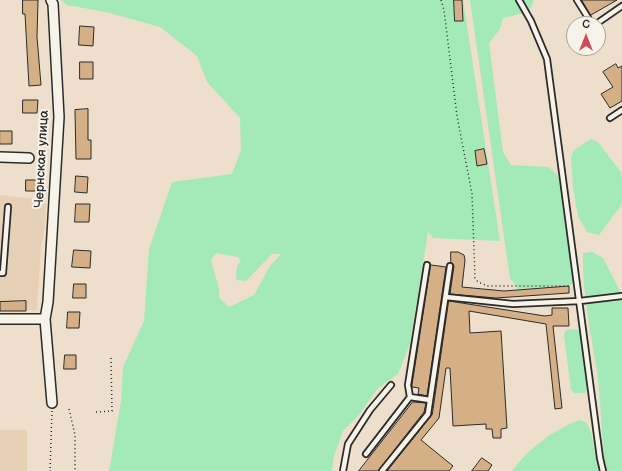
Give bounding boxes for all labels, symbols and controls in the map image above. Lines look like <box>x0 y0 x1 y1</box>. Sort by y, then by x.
north arrow <box>566 16 606 56</box>
text: С <box>582 18 590 31</box>
street label: Чернская улица <box>32 110 52 208</box>

